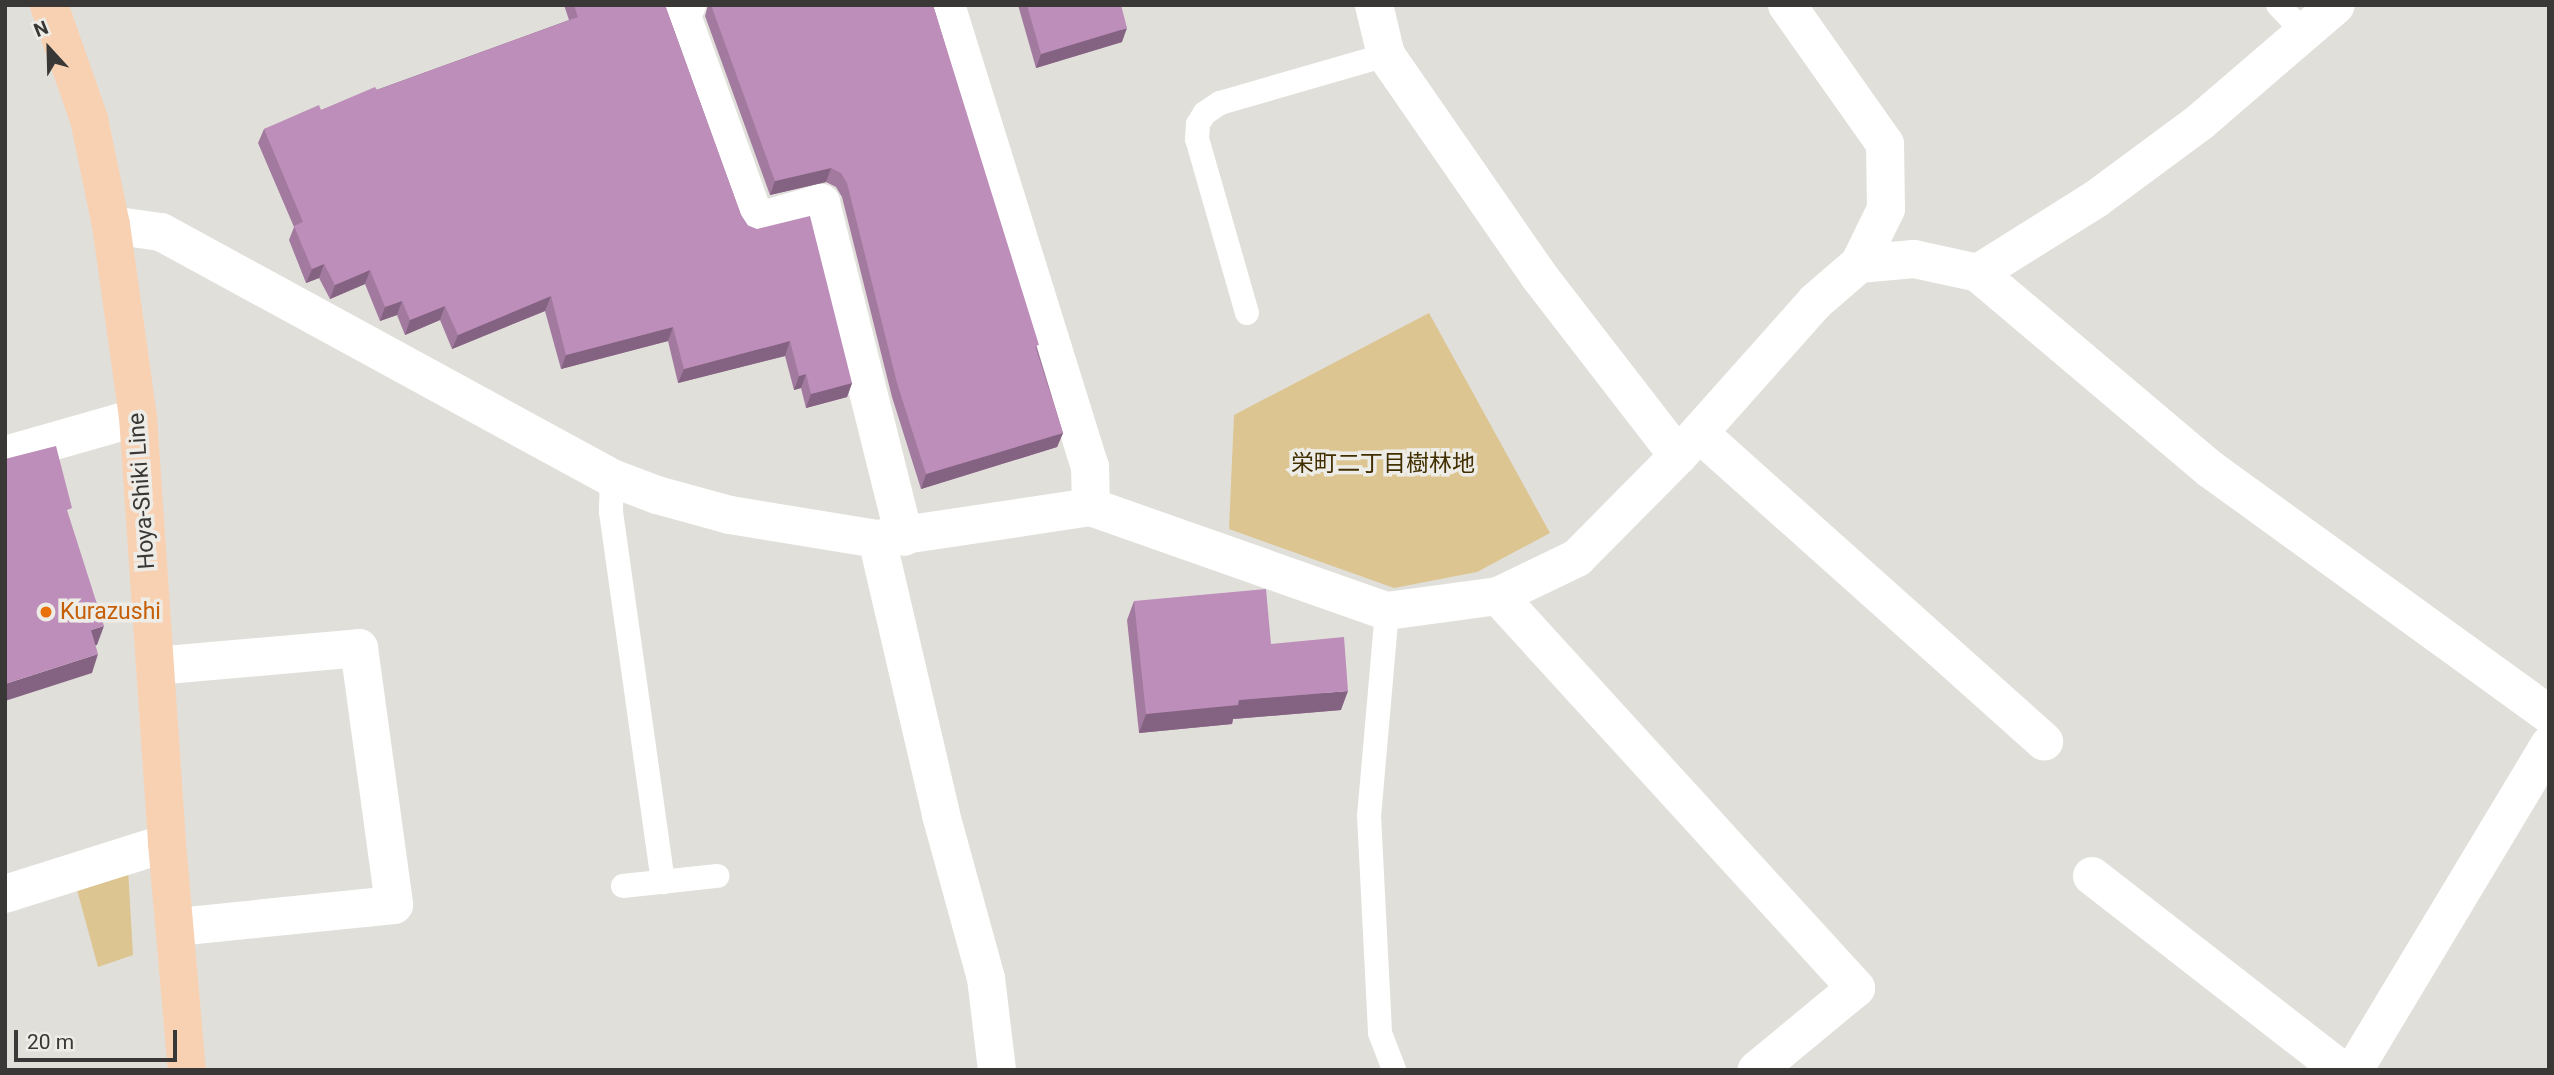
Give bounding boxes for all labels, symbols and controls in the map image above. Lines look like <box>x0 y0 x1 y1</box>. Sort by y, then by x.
north arrow <box>14 14 84 84</box>
text: N <box>30 16 51 42</box>
street label: Hoya-Shiki Line <box>123 412 161 570</box>
park label: 栄町二丁目樹林地 <box>1291 450 1475 478</box>
place label: Kurazushi <box>60 598 161 626</box>
marker: Kurazushi <box>38 604 54 620</box>
scale bar <box>18 1016 180 1060</box>
text: 20 m <box>27 1030 74 1054</box>

